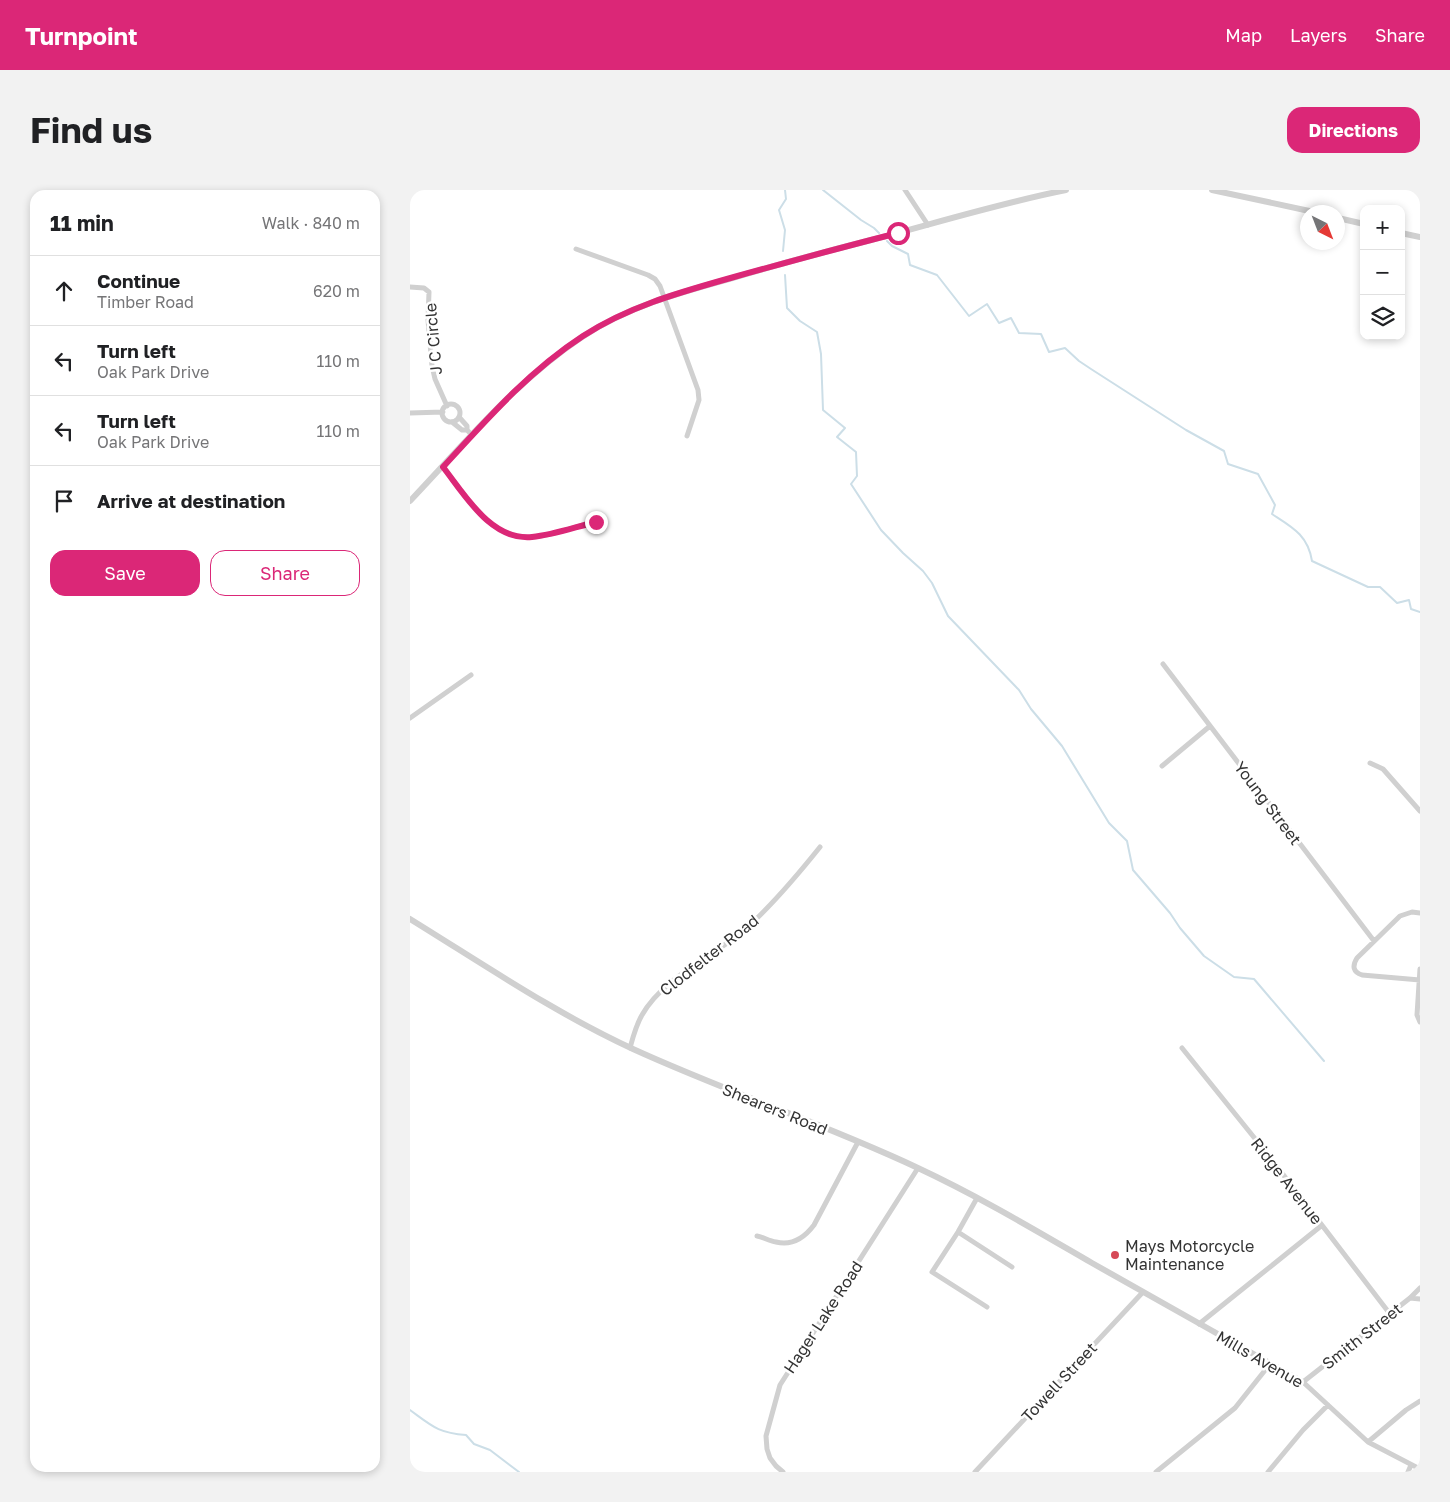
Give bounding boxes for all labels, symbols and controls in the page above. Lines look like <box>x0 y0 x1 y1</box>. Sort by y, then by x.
text: Turnpoint <box>25 21 138 50</box>
text: Map <box>1225 24 1262 46</box>
text: Layers <box>1290 24 1347 46</box>
text: Share <box>1375 24 1425 46</box>
button: Directions <box>1287 107 1420 153</box>
text: Find us <box>30 109 152 151</box>
north arrow <box>1300 205 1345 250</box>
map controls <box>1360 205 1405 340</box>
button: + <box>1360 205 1405 250</box>
text: 11 min <box>50 210 114 236</box>
text: Walk · 840 m <box>262 213 360 233</box>
route start <box>887 222 910 245</box>
button: − <box>1360 250 1405 295</box>
text: Continue <box>97 269 180 292</box>
icon: ahead <box>50 277 78 305</box>
text: 620 m <box>313 281 360 301</box>
text: Timber Road <box>97 292 194 312</box>
button: layers <box>1360 295 1405 340</box>
street label: J C Circle <box>420 302 446 376</box>
text: Turn left <box>97 339 176 362</box>
icon: left <box>50 347 78 375</box>
text: 110 m <box>316 351 360 371</box>
text: Oak Park Drive <box>97 362 209 382</box>
text: Turn left <box>97 409 176 432</box>
icon: left <box>50 417 78 445</box>
text: 110 m <box>316 421 360 441</box>
text: Oak Park Drive <box>97 432 209 452</box>
icon: arrive <box>50 487 78 515</box>
text: Arrive at destination <box>97 489 285 512</box>
route end <box>585 511 608 534</box>
button: Save <box>50 550 200 596</box>
button: Share <box>210 550 360 596</box>
street label: Young Street <box>1230 757 1306 849</box>
street label: Clodfelter Road <box>655 910 763 1000</box>
street label: Shearers Road <box>719 1079 831 1139</box>
street label: Ridge Avenue <box>1247 1134 1327 1228</box>
place label: Mays Motorcycle Maintenance <box>1125 1236 1254 1274</box>
marker: Mays Motorcycle Maintenance <box>1109 1249 1121 1261</box>
street label: Hager Lake Road <box>779 1257 867 1377</box>
street label: Smith Street <box>1318 1298 1406 1374</box>
street label: Mills Avenue <box>1213 1326 1307 1392</box>
street label: Towell Street <box>1017 1338 1101 1426</box>

